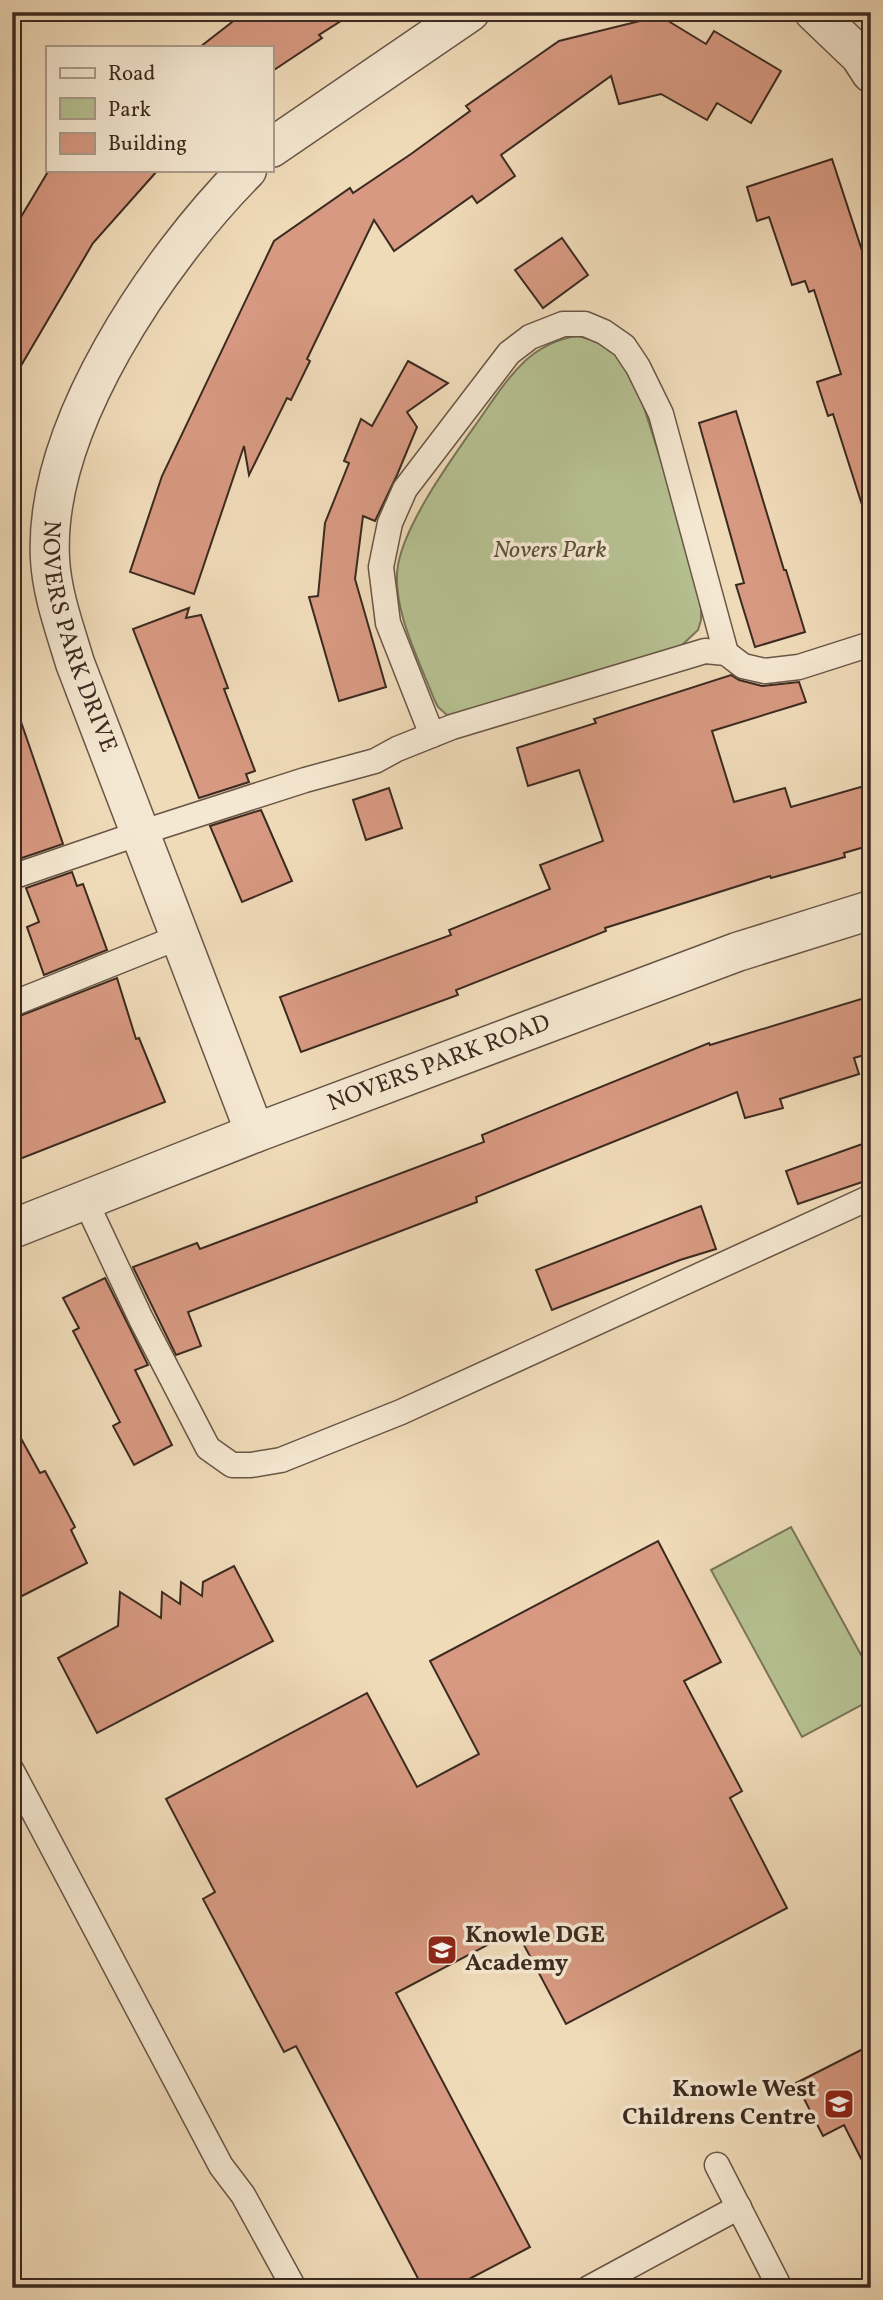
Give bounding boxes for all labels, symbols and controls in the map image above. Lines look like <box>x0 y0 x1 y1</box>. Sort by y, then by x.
legend <box>46 46 273 172</box>
text: Road <box>108 60 155 89</box>
text: Park <box>108 96 151 125</box>
text: Building <box>108 130 187 159</box>
street label: NOVERS PARK DRIVE <box>33 519 125 758</box>
park label: Novers Park <box>493 534 607 568</box>
street label: NOVERS PARK ROAD <box>323 1007 555 1121</box>
place label: Knowle DGE Academy <box>465 1919 605 1981</box>
school or university icon: Knowle DGE Academy <box>425 1933 459 1967</box>
place label: Knowle West Childrens Centre <box>622 2073 816 2135</box>
school or university icon: Knowle West Childrens Centre <box>822 2087 856 2121</box>

